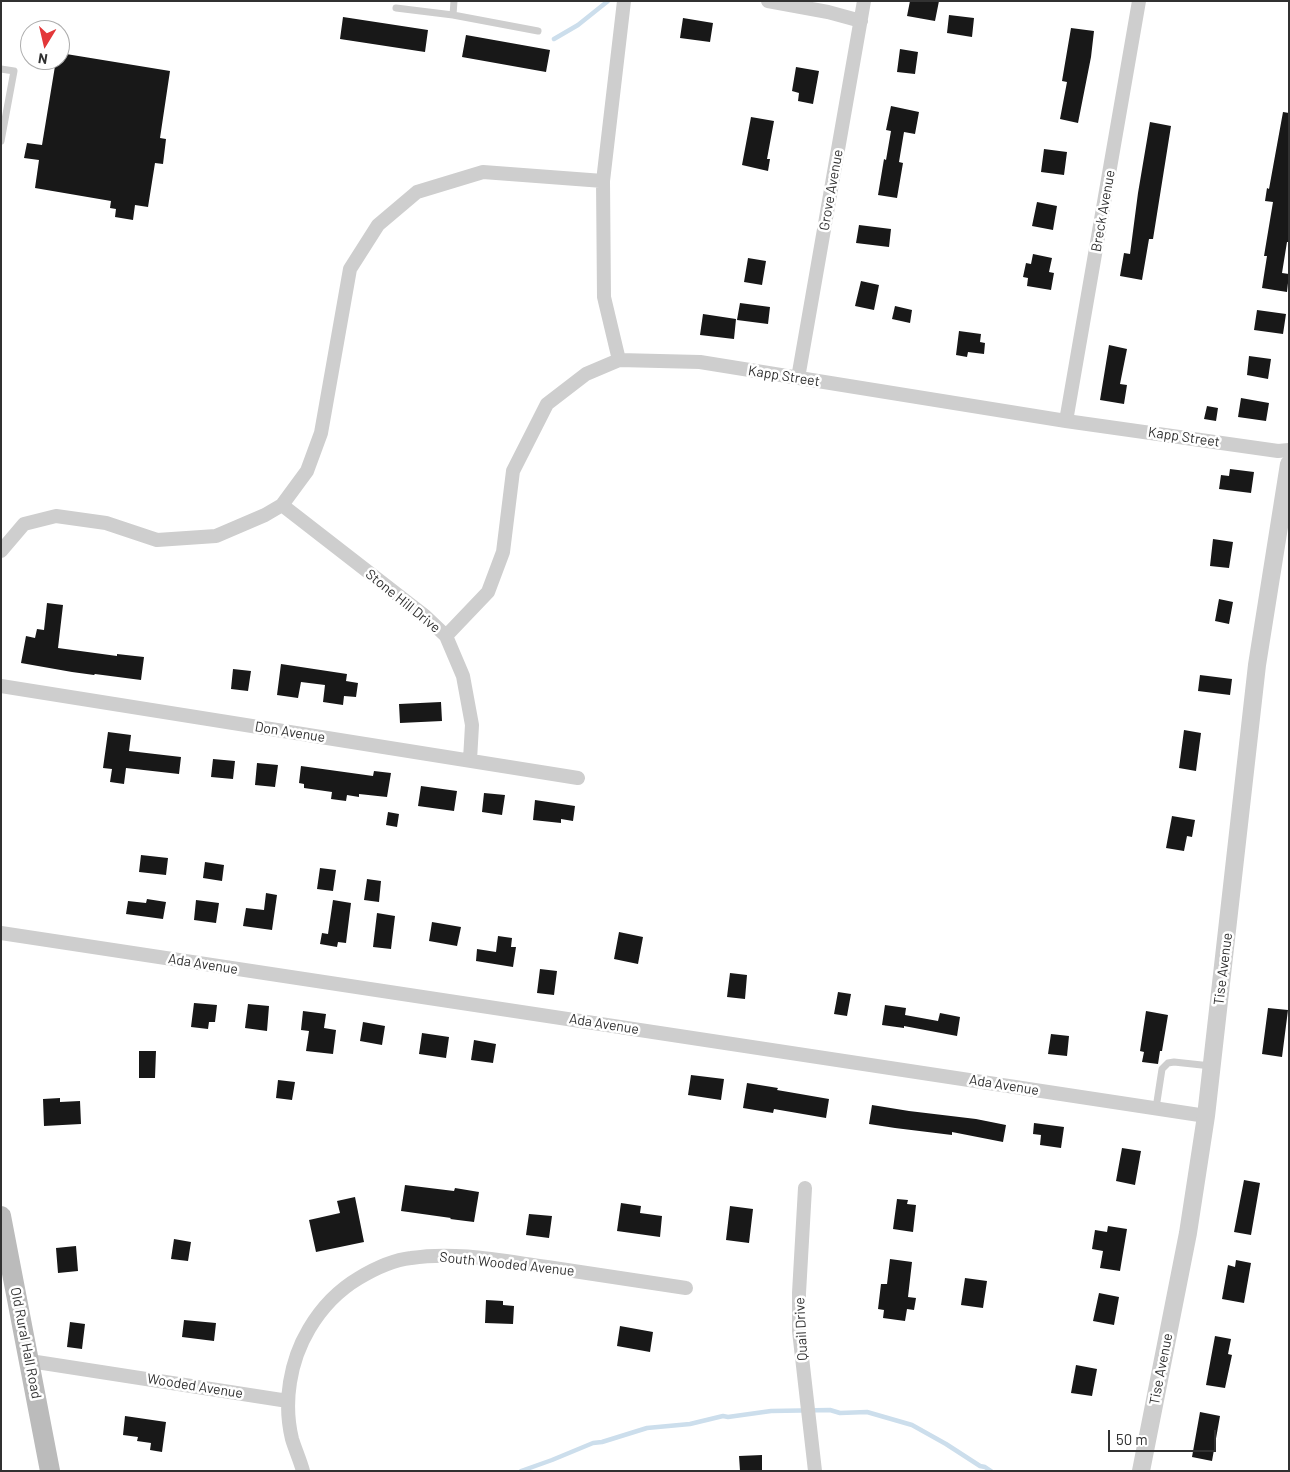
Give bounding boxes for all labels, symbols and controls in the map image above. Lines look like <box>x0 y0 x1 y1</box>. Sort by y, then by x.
north arrow <box>20 20 70 70</box>
text: N <box>37 50 49 68</box>
street label: Grove Avenue <box>816 148 846 232</box>
street label: Breck Avenue <box>1088 169 1118 253</box>
street label: Kapp Street <box>747 362 821 390</box>
street label: Kapp Street <box>1147 424 1221 450</box>
street label: Stone Hill Drive <box>362 566 444 636</box>
street label: Don Avenue <box>254 718 326 746</box>
street label: Tise Avenue <box>1210 932 1236 1006</box>
street label: Ada Avenue <box>167 950 239 978</box>
street label: Ada Avenue <box>568 1010 640 1038</box>
street label: Ada Avenue <box>968 1071 1040 1099</box>
street label: South Wooded Avenue <box>439 1249 575 1279</box>
street label: Old Rural Hall Road <box>7 1286 45 1400</box>
street label: Quail Drive <box>791 1297 811 1361</box>
street label: Tise Avenue <box>1146 1332 1176 1406</box>
street label: Wooded Avenue <box>146 1370 244 1402</box>
scale bar <box>1110 1420 1218 1452</box>
text: 50 m <box>1116 1430 1148 1448</box>

